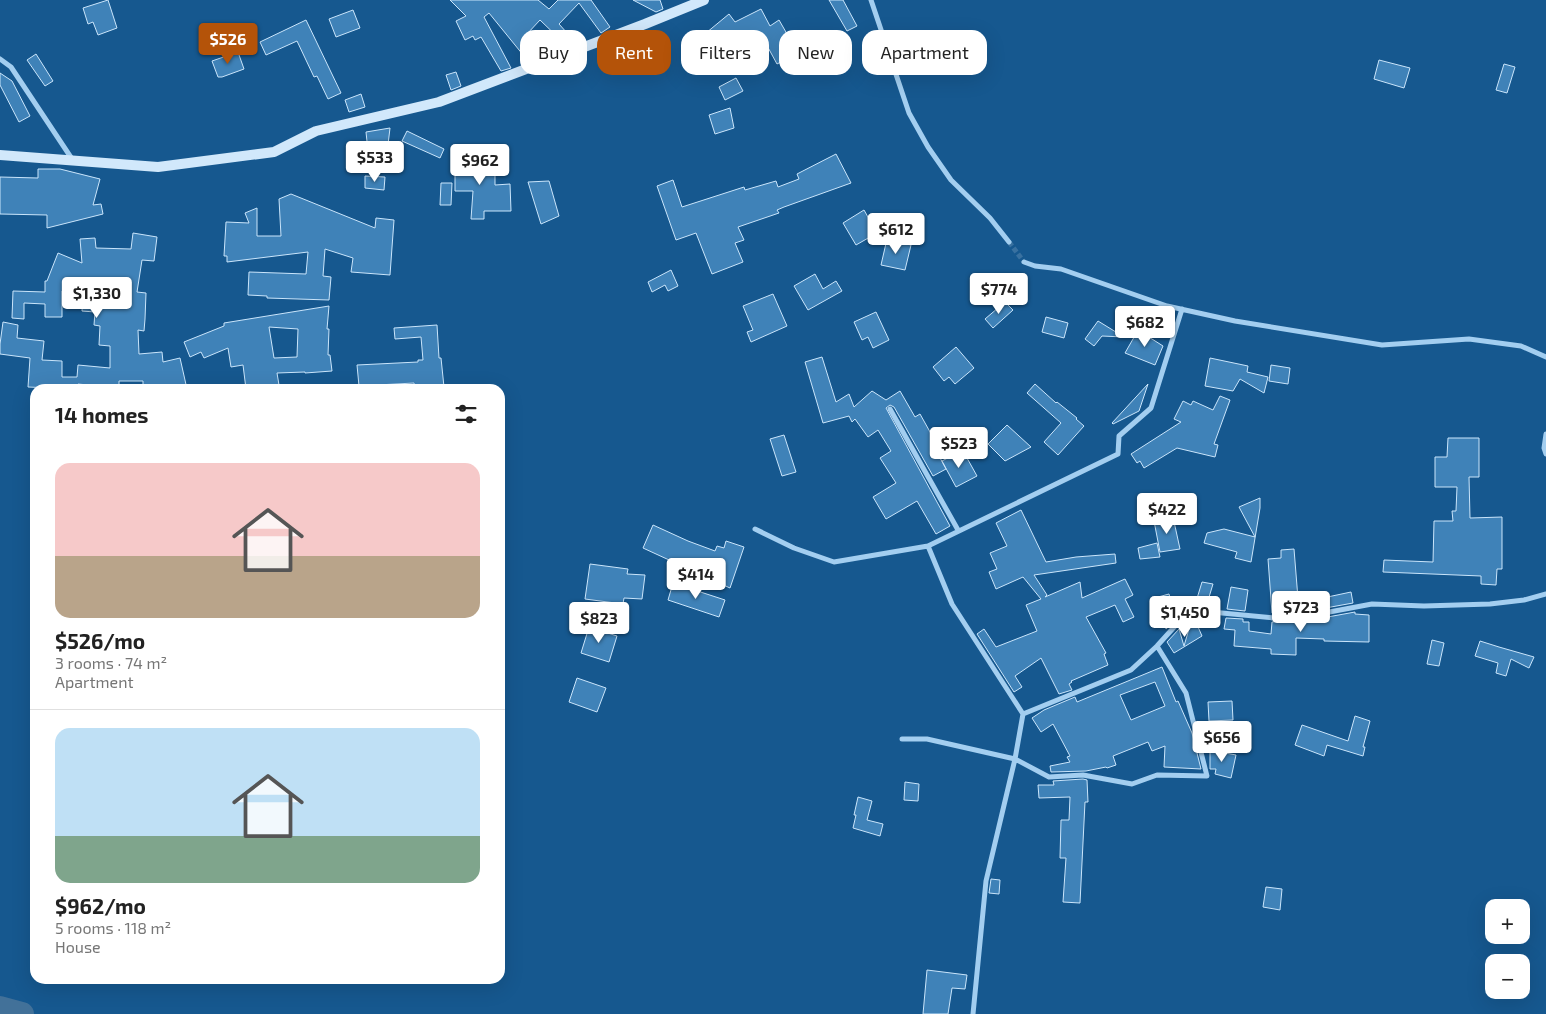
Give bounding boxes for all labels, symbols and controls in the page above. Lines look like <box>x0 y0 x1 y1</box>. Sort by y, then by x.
pin: $526 <box>198 22 258 65</box>
text: $526 <box>210 29 246 48</box>
chip: Buy <box>520 30 587 75</box>
chip: Rent <box>597 30 671 75</box>
chip: Filters <box>681 30 769 75</box>
chip: New <box>779 30 852 75</box>
chip: Apartment <box>862 30 987 75</box>
pin: $533 <box>345 140 405 183</box>
pin: $962 <box>450 144 510 186</box>
text: $533 <box>357 147 393 166</box>
text: $962 <box>461 150 499 169</box>
pin: $612 <box>866 212 926 255</box>
text: $612 <box>879 219 913 238</box>
pin: $774 <box>969 272 1029 315</box>
pin: $1,330 <box>56 276 138 319</box>
text: $774 <box>981 279 1017 298</box>
text: $1,330 <box>73 283 121 302</box>
pin: $682 <box>1115 306 1175 348</box>
text: $682 <box>1126 312 1164 331</box>
icon: filters <box>452 400 480 428</box>
text: 14 homes <box>55 402 149 427</box>
pin: $523 <box>929 426 989 469</box>
text: $523 <box>941 433 977 452</box>
pin: $422 <box>1137 492 1197 535</box>
icon: home <box>223 495 313 585</box>
text: $422 <box>1148 499 1186 518</box>
pin: $414 <box>666 558 726 600</box>
text: $414 <box>678 564 714 583</box>
pin: $723 <box>1271 590 1331 633</box>
pin: $1,450 <box>1144 596 1226 638</box>
text: $723 <box>1283 597 1319 616</box>
pin: $823 <box>569 602 629 644</box>
text: $1,450 <box>1160 602 1210 621</box>
text: $823 <box>580 608 618 627</box>
text: $526/mo <box>55 628 145 653</box>
text: 3 rooms · 74 m² <box>55 653 167 672</box>
text: Apartment <box>55 672 134 691</box>
pin: $656 <box>1192 720 1252 763</box>
text: $656 <box>1204 727 1241 746</box>
icon: home <box>223 761 313 851</box>
text: $962/mo <box>55 893 146 918</box>
map controls <box>1485 899 1530 999</box>
button: + <box>1485 899 1530 944</box>
text: 5 rooms · 118 m² <box>55 918 171 937</box>
text: House <box>55 937 101 956</box>
button: − <box>1485 954 1530 999</box>

